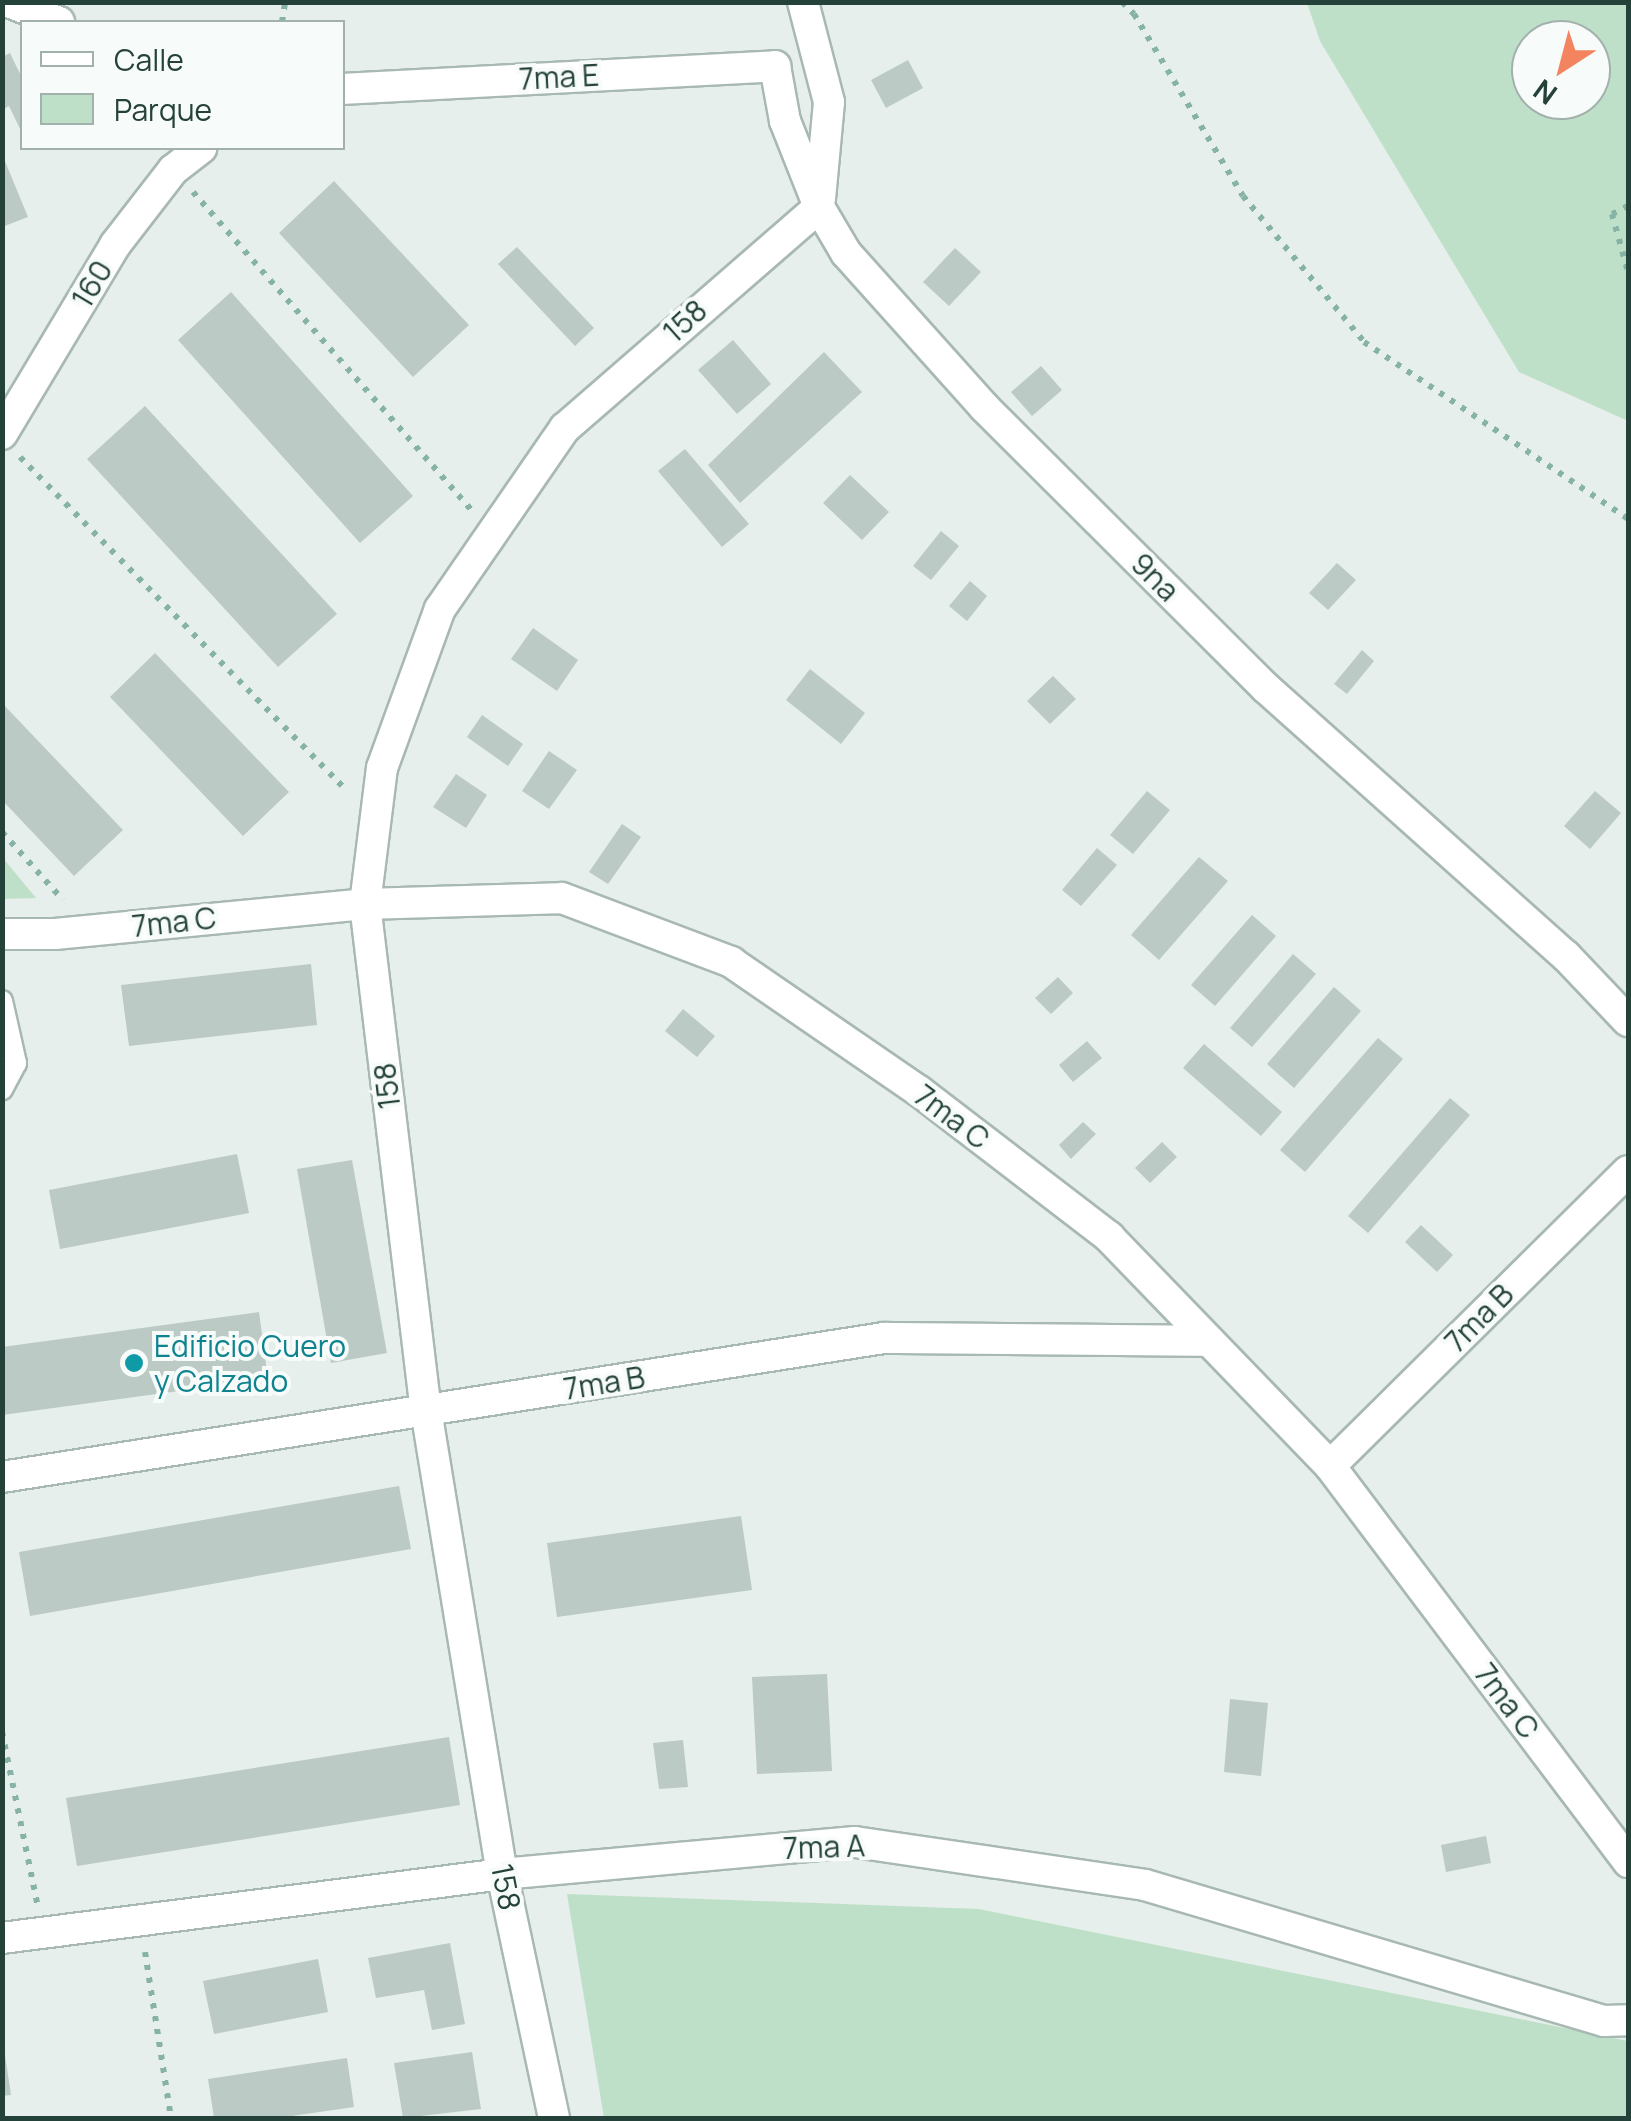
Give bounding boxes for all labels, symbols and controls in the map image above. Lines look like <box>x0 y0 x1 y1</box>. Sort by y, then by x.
legend <box>20 20 345 150</box>
north arrow <box>1511 20 1611 120</box>
text: Calle <box>114 39 184 80</box>
street label: 7ma E <box>518 57 600 97</box>
text: N <box>1525 71 1564 114</box>
text: Parque <box>114 89 212 130</box>
street label: 160 <box>64 254 120 314</box>
street label: 158 <box>656 292 714 350</box>
street label: 9na <box>1123 545 1187 609</box>
street label: 7ma C <box>130 900 218 944</box>
street label: 158 <box>366 1061 408 1111</box>
street label: 7ma C <box>907 1077 997 1157</box>
street label: 7ma B <box>1437 1276 1521 1360</box>
place label: Edificio Cuero y Calzado <box>154 1328 346 1398</box>
marker: Edificio Cuero y Calzado <box>123 1352 145 1374</box>
street label: 7ma B <box>561 1359 647 1407</box>
street label: 7ma C <box>1467 1656 1547 1746</box>
street label: 7ma A <box>782 1828 866 1866</box>
street label: 158 <box>484 1861 528 1913</box>

